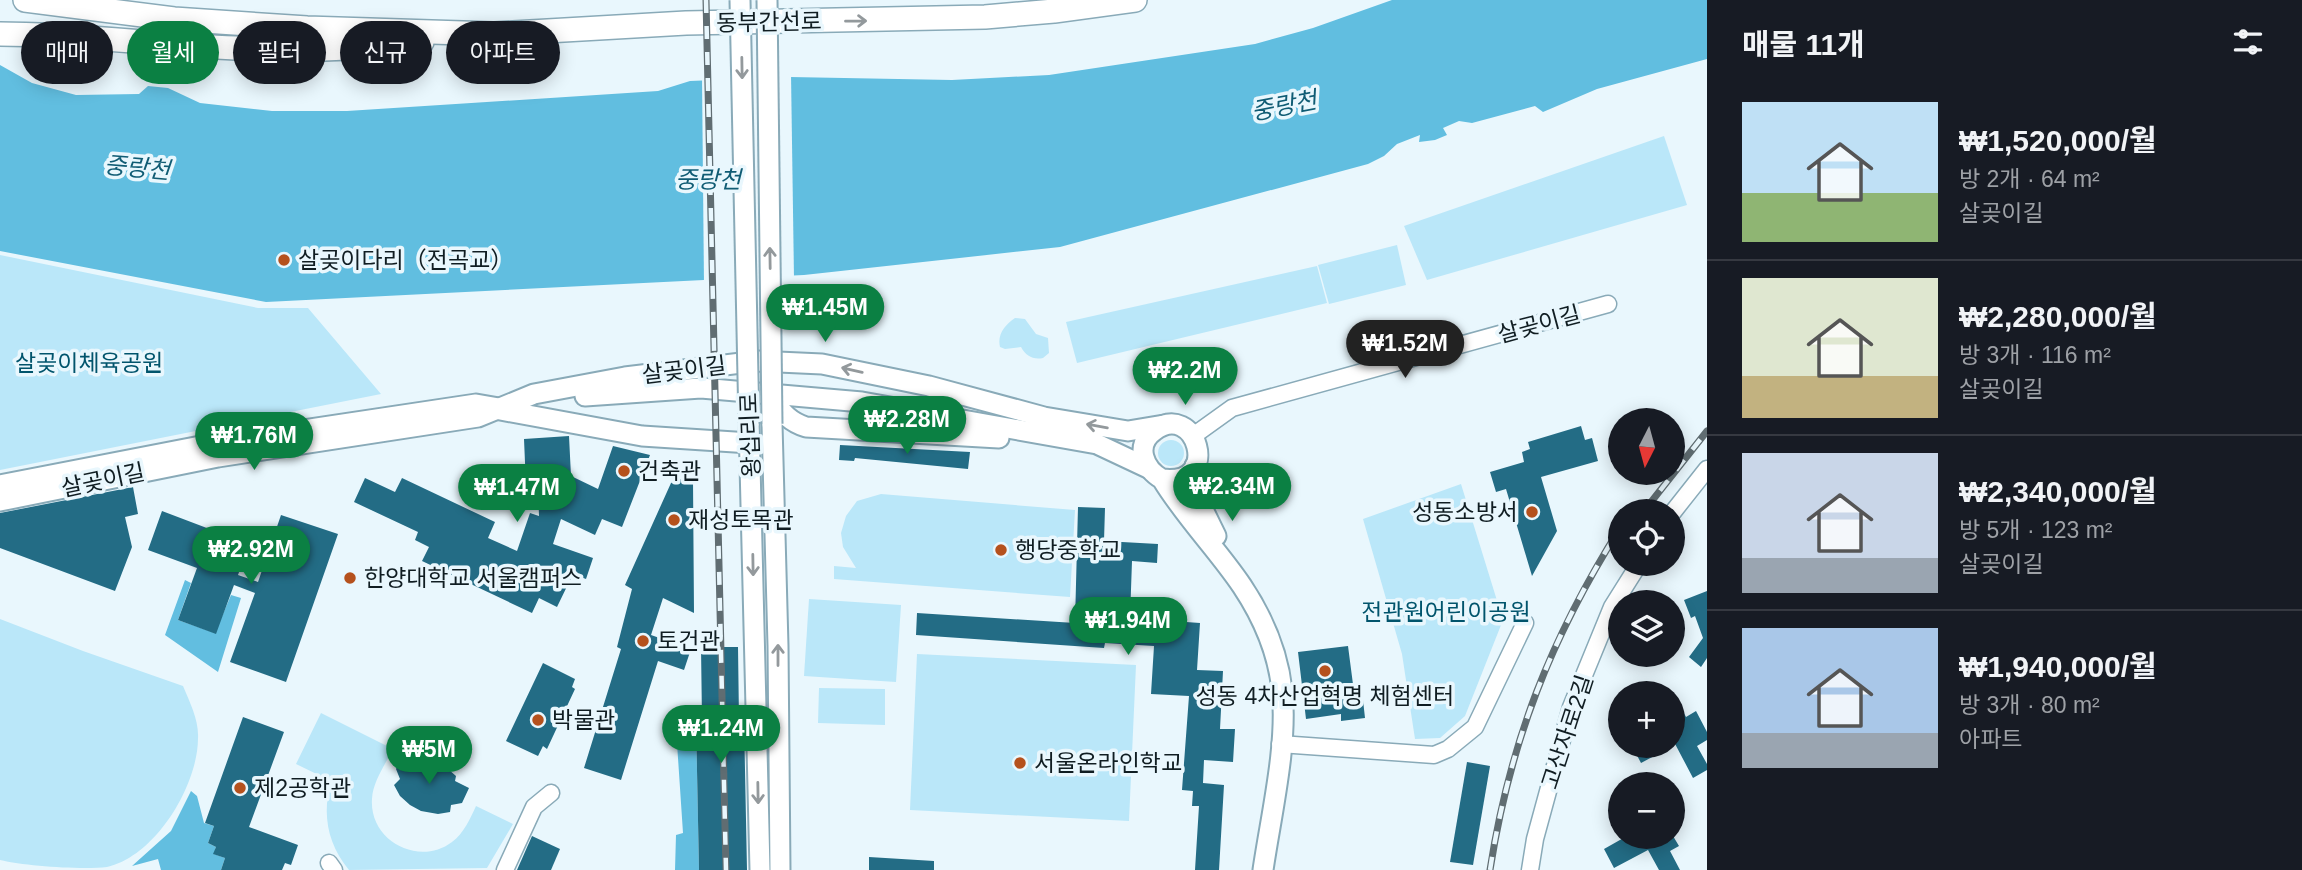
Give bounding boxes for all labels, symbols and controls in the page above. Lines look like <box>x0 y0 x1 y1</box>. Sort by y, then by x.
street label: 동부간선로 <box>716 8 822 36</box>
one-way arrow <box>845 14 868 27</box>
chip: 매매 <box>21 21 113 84</box>
chip: 월세 <box>127 21 219 84</box>
chip: 필터 <box>233 21 326 84</box>
chip: 신규 <box>340 21 432 84</box>
chip: 아파트 <box>446 21 560 84</box>
icon: filters <box>2229 23 2267 61</box>
text: 매물 11개 <box>1742 28 1865 61</box>
one-way arrow <box>735 56 749 79</box>
water label: 중랑천 <box>1249 85 1322 125</box>
text: ₩1,520,000/월 <box>1959 124 2157 157</box>
icon: home <box>1798 130 1882 214</box>
water label: 중랑천 <box>103 151 174 184</box>
water label: 중랑천 <box>675 166 744 193</box>
text: 방 2개 · 64 m² <box>1959 166 2100 192</box>
text: 살곶이길 <box>1959 200 2044 226</box>
one-way arrow <box>763 246 777 269</box>
place label: 살곶이다리（전곡교） <box>298 247 513 273</box>
marker: 살곶이다리（전곡교） <box>276 252 292 268</box>
pin: ₩1.45M <box>768 284 882 344</box>
text: ₩1.45M <box>782 294 868 320</box>
street label: 살곶이길 <box>1495 300 1583 348</box>
text: ₩2,280,000/월 <box>1959 300 2157 333</box>
icon: home <box>1798 306 1882 390</box>
pin: ₩1.52M <box>1348 320 1462 380</box>
text: ₩1.52M <box>1362 330 1448 356</box>
text: 방 3개 · 116 m² <box>1959 342 2111 368</box>
pin: ₩2.2M <box>1136 348 1234 407</box>
park label: 살곶이체육공원 <box>15 350 163 376</box>
street label: 살곶이길 <box>640 352 728 388</box>
text: ₩2.2M <box>1149 357 1221 383</box>
one-way arrow <box>841 363 864 377</box>
text: 살곶이길 <box>1959 376 2044 402</box>
street label: 왕십리로 <box>736 392 764 478</box>
pin: ₩2.28M <box>850 396 964 456</box>
text: ₩2.28M <box>864 406 950 432</box>
north arrow <box>1608 408 1685 485</box>
map controls <box>1608 408 1685 849</box>
pin: ₩1.76M <box>197 412 311 472</box>
one-way arrow <box>1086 419 1109 432</box>
text: ₩1.76M <box>211 422 297 448</box>
street label: 살곶이길 <box>59 458 147 502</box>
place label: 건축관 <box>638 458 701 484</box>
marker: 건축관 <box>616 463 632 479</box>
pin: ₩2.34M <box>1175 463 1289 523</box>
pin: ₩1.47M <box>460 464 574 524</box>
text: ₩2.34M <box>1189 473 1275 499</box>
text: ₩1.47M <box>474 474 560 500</box>
text: ₩2,340,000/월 <box>1959 475 2157 508</box>
icon: home <box>1798 481 1882 565</box>
place label: 성동소방서 <box>1412 499 1518 525</box>
button: locate <box>1608 499 1685 576</box>
marker: 성동소방서 <box>1524 504 1540 520</box>
place label: 재성토목관 <box>688 507 794 533</box>
marker: 재성토목관 <box>666 512 682 528</box>
text: 방 5개 · 123 m² <box>1959 517 2113 543</box>
pin: ₩2.92M <box>194 526 308 586</box>
text: ₩2.92M <box>208 536 294 562</box>
place label: 행당중학교 <box>1015 537 1121 563</box>
marker: 행당중학교 <box>993 542 1009 558</box>
text: 살곶이길 <box>1959 551 2044 577</box>
one-way arrow <box>746 553 759 576</box>
place label: 한양대학교 서울캠퍼스 <box>364 565 582 591</box>
marker: 한양대학교 서울캠퍼스 <box>342 570 358 586</box>
button: layers <box>1608 590 1685 667</box>
pin: ₩1.94M <box>1071 598 1185 657</box>
park label: 전관원어린이공원 <box>1361 599 1531 625</box>
text: ₩1.94M <box>1085 607 1171 633</box>
place label: 토건관 <box>657 628 720 654</box>
marker: 토건관 <box>635 633 651 649</box>
one-way arrow <box>771 644 785 667</box>
text: ₩1,940,000/월 <box>1959 650 2157 683</box>
icon: home <box>1798 656 1882 740</box>
marker: 성동 4차산업혁명 체험센터 <box>1317 663 1333 679</box>
street label: 고산자로2길 <box>1536 672 1598 792</box>
button: + <box>1608 681 1685 758</box>
place label: 성동 4차산업혁명 체험센터 <box>1196 683 1454 709</box>
text: 방 3개 · 80 m² <box>1959 692 2100 718</box>
pin: ₩1.24M <box>664 706 778 765</box>
place label: 박물관 <box>552 707 615 733</box>
marker: 박물관 <box>530 712 546 728</box>
text: ₩1.24M <box>678 715 764 741</box>
pin: ₩5M <box>395 726 463 786</box>
text: 아파트 <box>1959 726 2022 752</box>
text: ₩5M <box>402 736 456 762</box>
place label: 서울온라인학교 <box>1034 750 1182 776</box>
marker: 서울온라인학교 <box>1012 755 1028 771</box>
button: − <box>1608 772 1685 849</box>
place label: 제2공학관 <box>254 775 351 801</box>
marker: 제2공학관 <box>232 780 248 796</box>
one-way arrow <box>751 781 765 804</box>

